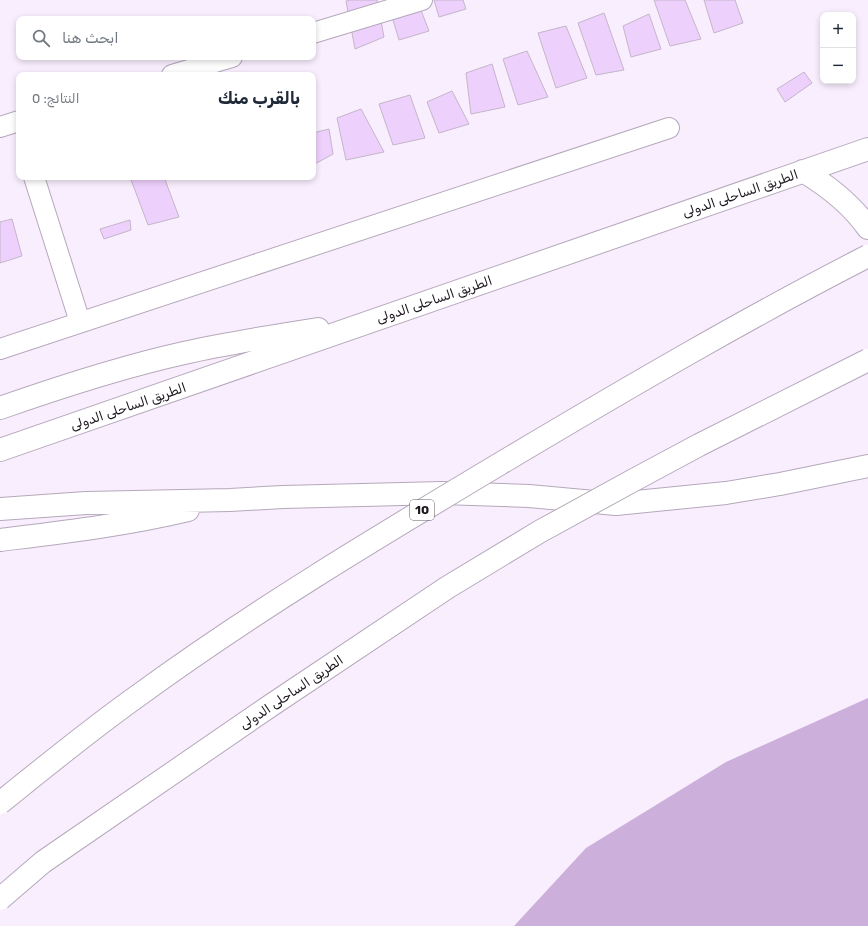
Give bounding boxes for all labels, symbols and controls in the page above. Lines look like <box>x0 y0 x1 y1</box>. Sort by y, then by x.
map controls <box>820 12 856 84</box>
button: + <box>820 12 856 48</box>
search box <box>16 16 316 60</box>
icon: search <box>30 27 52 49</box>
text: ابحث هنا <box>62 29 119 47</box>
button: − <box>820 48 856 84</box>
text: بالقرب منك <box>218 88 300 108</box>
text: النتائج: 0 <box>32 91 79 106</box>
street label: الطريق الساحلى الدولى <box>680 167 800 221</box>
street label: الطريق الساحلى الدولى <box>374 273 494 327</box>
street label: الطريق الساحلى الدولى <box>68 380 188 434</box>
road number: 10 <box>410 500 434 520</box>
street label: الطريق الساحلى الدولى <box>237 652 346 733</box>

